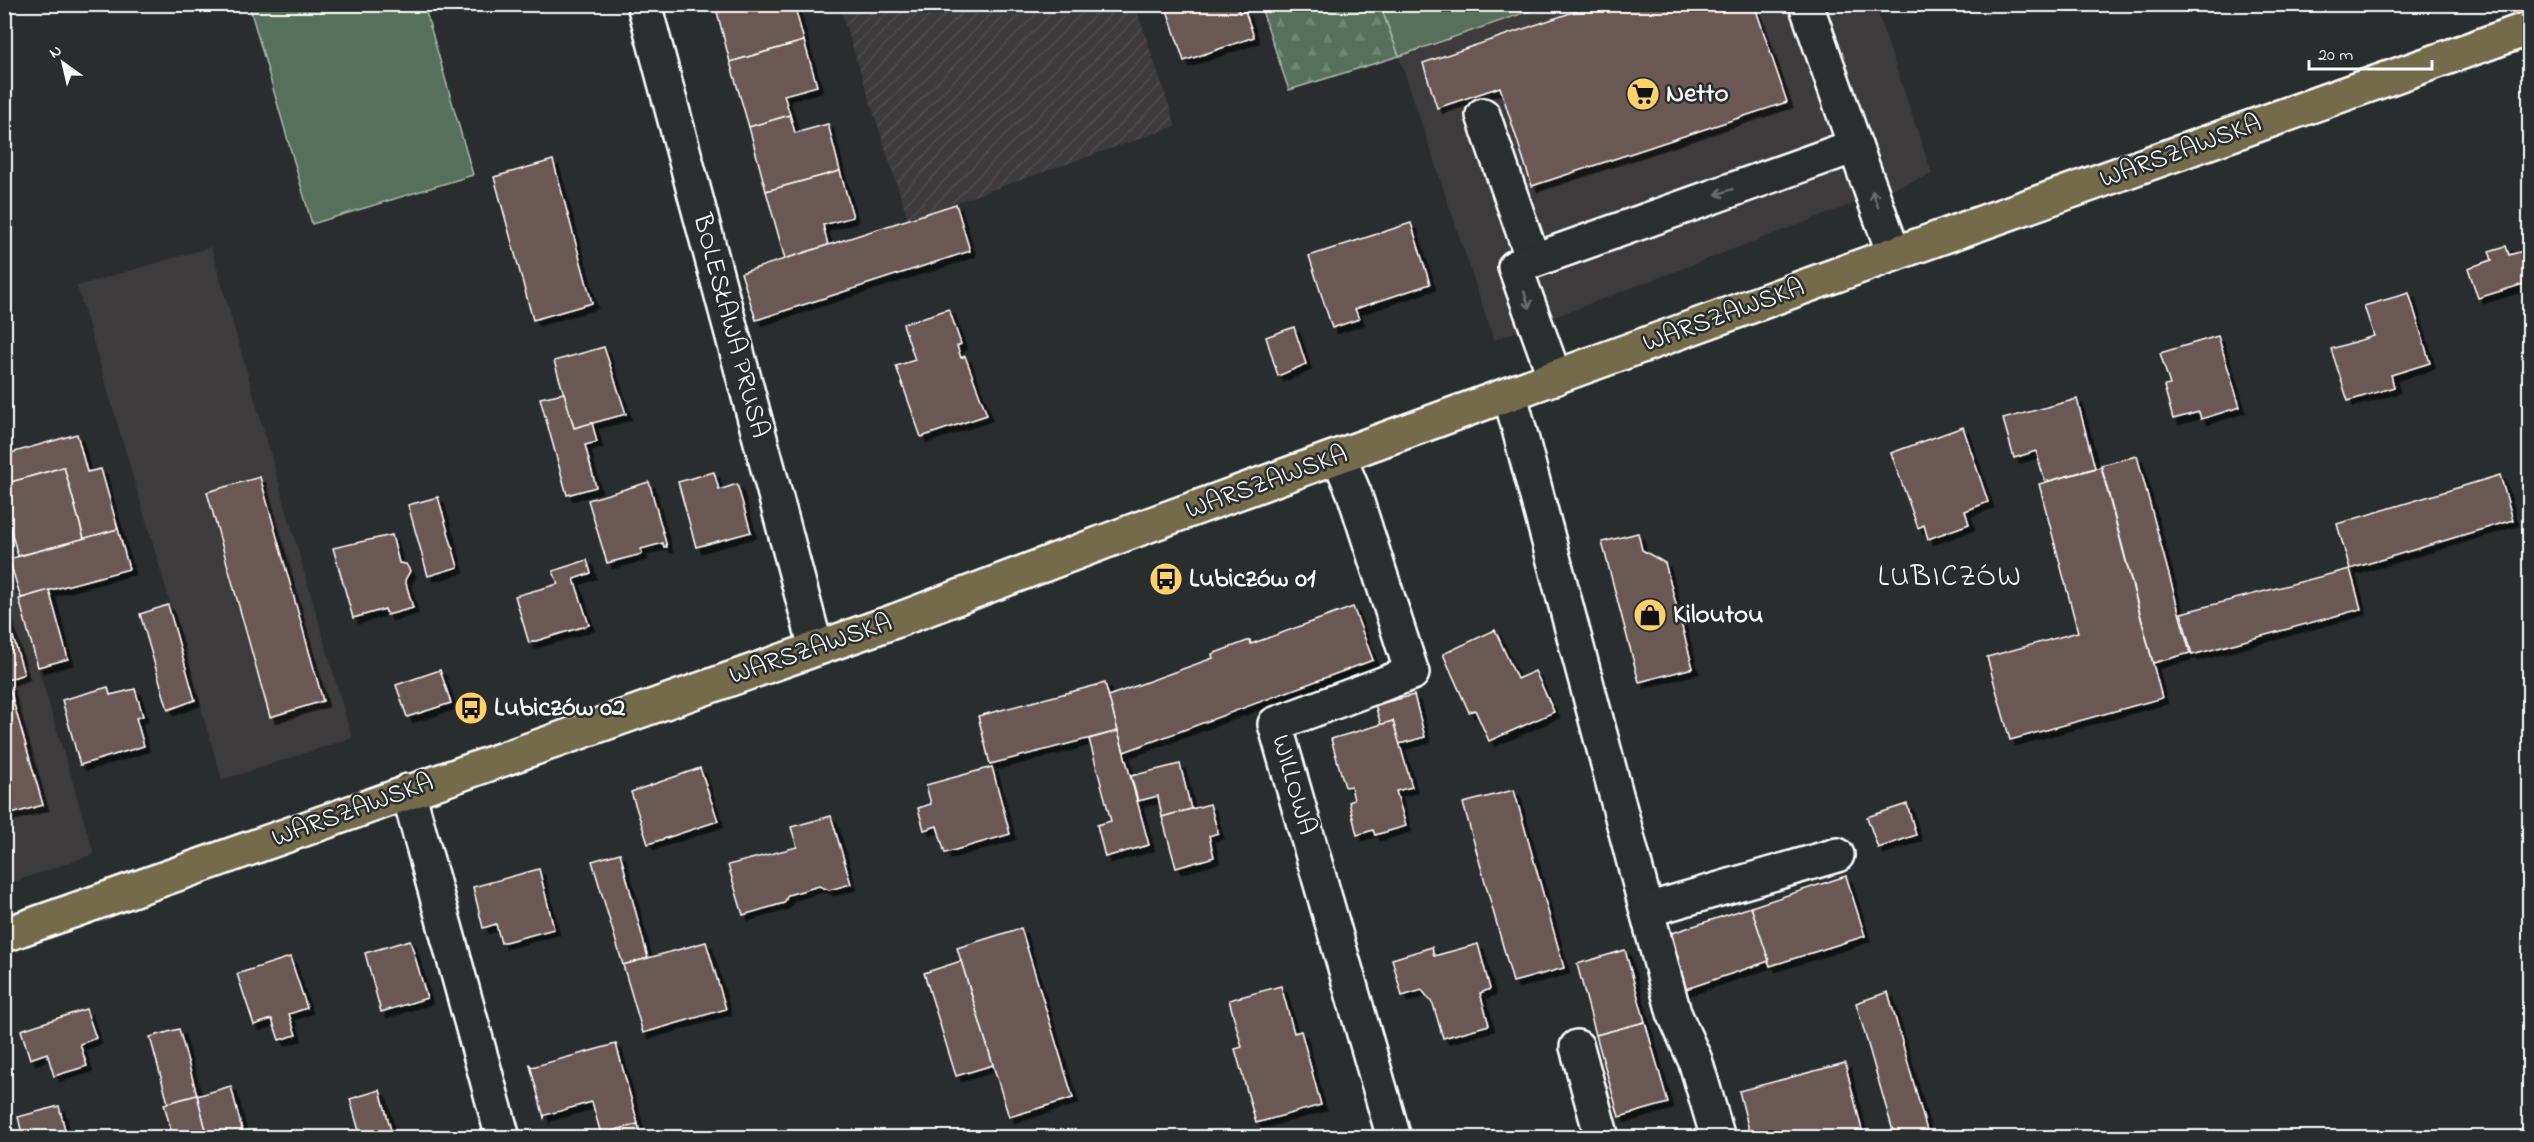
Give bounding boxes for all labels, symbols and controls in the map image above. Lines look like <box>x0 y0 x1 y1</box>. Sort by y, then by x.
north arrow <box>33 33 93 93</box>
scale bar <box>2309 33 2432 71</box>
text: N <box>45 39 67 65</box>
text: 20 m <box>2318 43 2353 69</box>
place label: Netto <box>1666 75 1729 114</box>
supermarket icon: Netto <box>1625 76 1661 112</box>
street label: WARSZAWSKA <box>2095 105 2267 199</box>
one-way arrow <box>1716 188 1734 199</box>
one-way arrow <box>1869 190 1880 209</box>
street label: BOLESŁAWA PRUSA <box>681 209 779 442</box>
street label: WARSZAWSKA <box>1638 269 1810 363</box>
one-way arrow <box>1523 291 1534 309</box>
street label: WARSZAWSKA <box>1181 436 1353 530</box>
district label: LUBICZÓW <box>1878 556 2022 600</box>
place label: Lubiczów 01 <box>1189 560 1316 599</box>
bus stop icon: Lubiczów 01 <box>1148 561 1184 597</box>
place label: Kiloutou <box>1673 596 1763 635</box>
shop icon: Kiloutou <box>1632 597 1668 633</box>
street label: WARSZAWSKA <box>724 604 898 696</box>
place label: Lubiczów 02 <box>494 689 626 728</box>
bus stop icon: Lubiczów 02 <box>453 690 489 726</box>
street label: WILLOWA <box>1260 730 1326 840</box>
street label: WARSZAWSKA <box>267 764 439 858</box>

